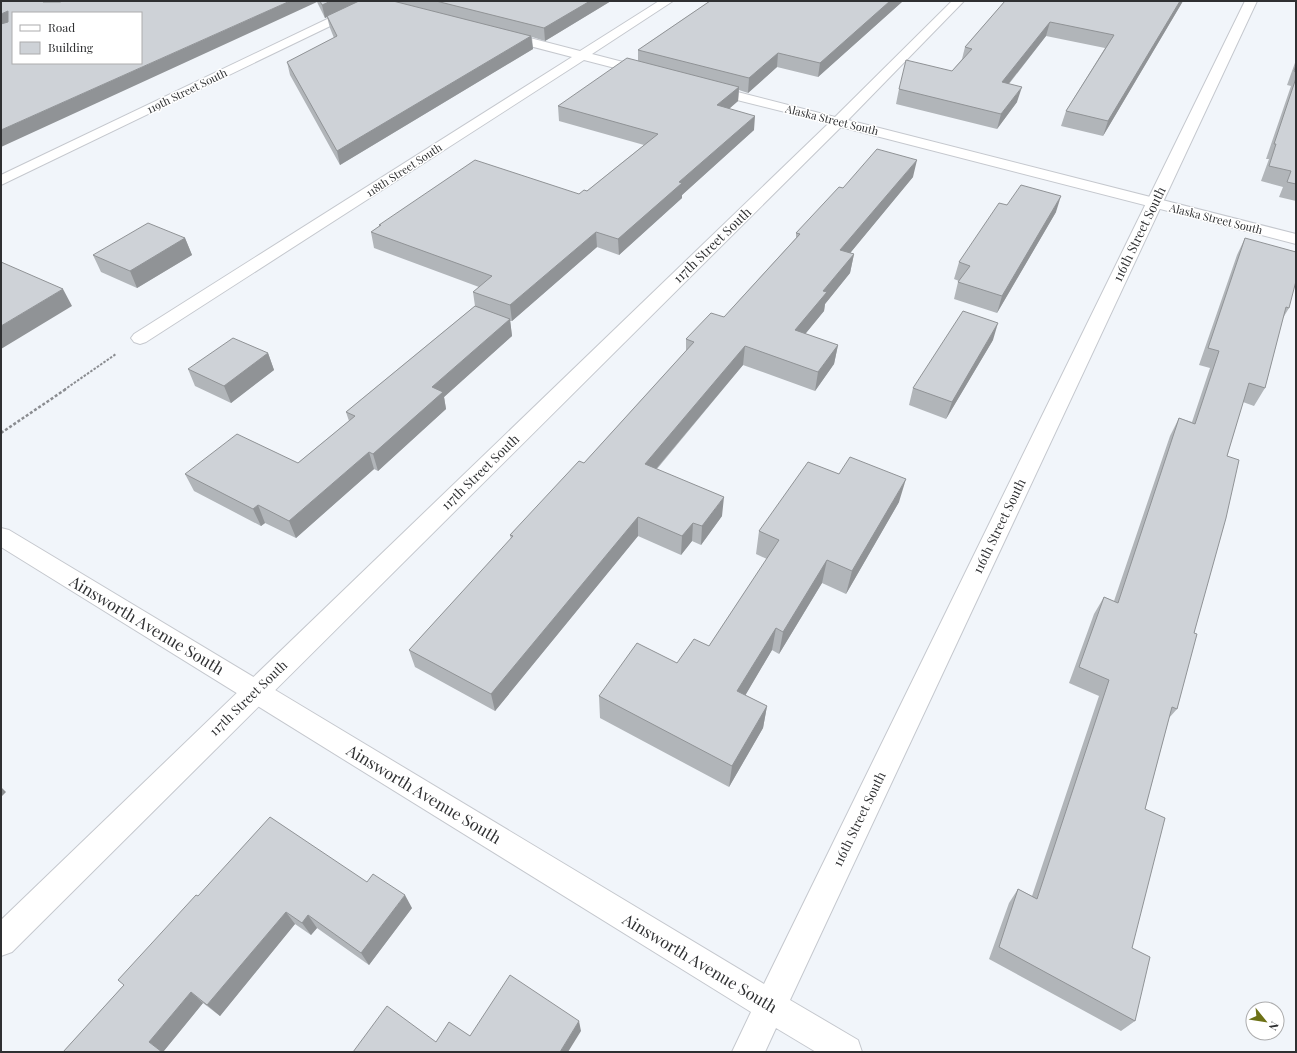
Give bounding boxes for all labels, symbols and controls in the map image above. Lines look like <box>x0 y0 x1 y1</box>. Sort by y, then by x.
legend <box>12 12 142 64</box>
text: Road <box>48 19 75 35</box>
text: Building <box>48 39 94 55</box>
street label: 119th Street South <box>144 64 230 117</box>
street label: Alaska Street South <box>783 100 881 138</box>
street label: 118th Street South <box>363 139 445 200</box>
street label: 116th Street South <box>1108 183 1169 284</box>
street label: Alaska Street South <box>1167 199 1265 237</box>
street label: 117th Street South <box>669 203 755 286</box>
street label: 117th Street South <box>437 430 523 513</box>
street label: 116th Street South <box>968 475 1029 576</box>
street label: Ainsworth Avenue South <box>65 570 229 679</box>
street label: 117th Street South <box>205 656 291 739</box>
street label: Ainsworth Avenue South <box>342 739 506 848</box>
street label: 116th Street South <box>828 768 889 869</box>
street label: Ainsworth Avenue South <box>618 908 782 1017</box>
north arrow <box>1245 1001 1285 1041</box>
text: N <box>1266 1019 1283 1033</box>

